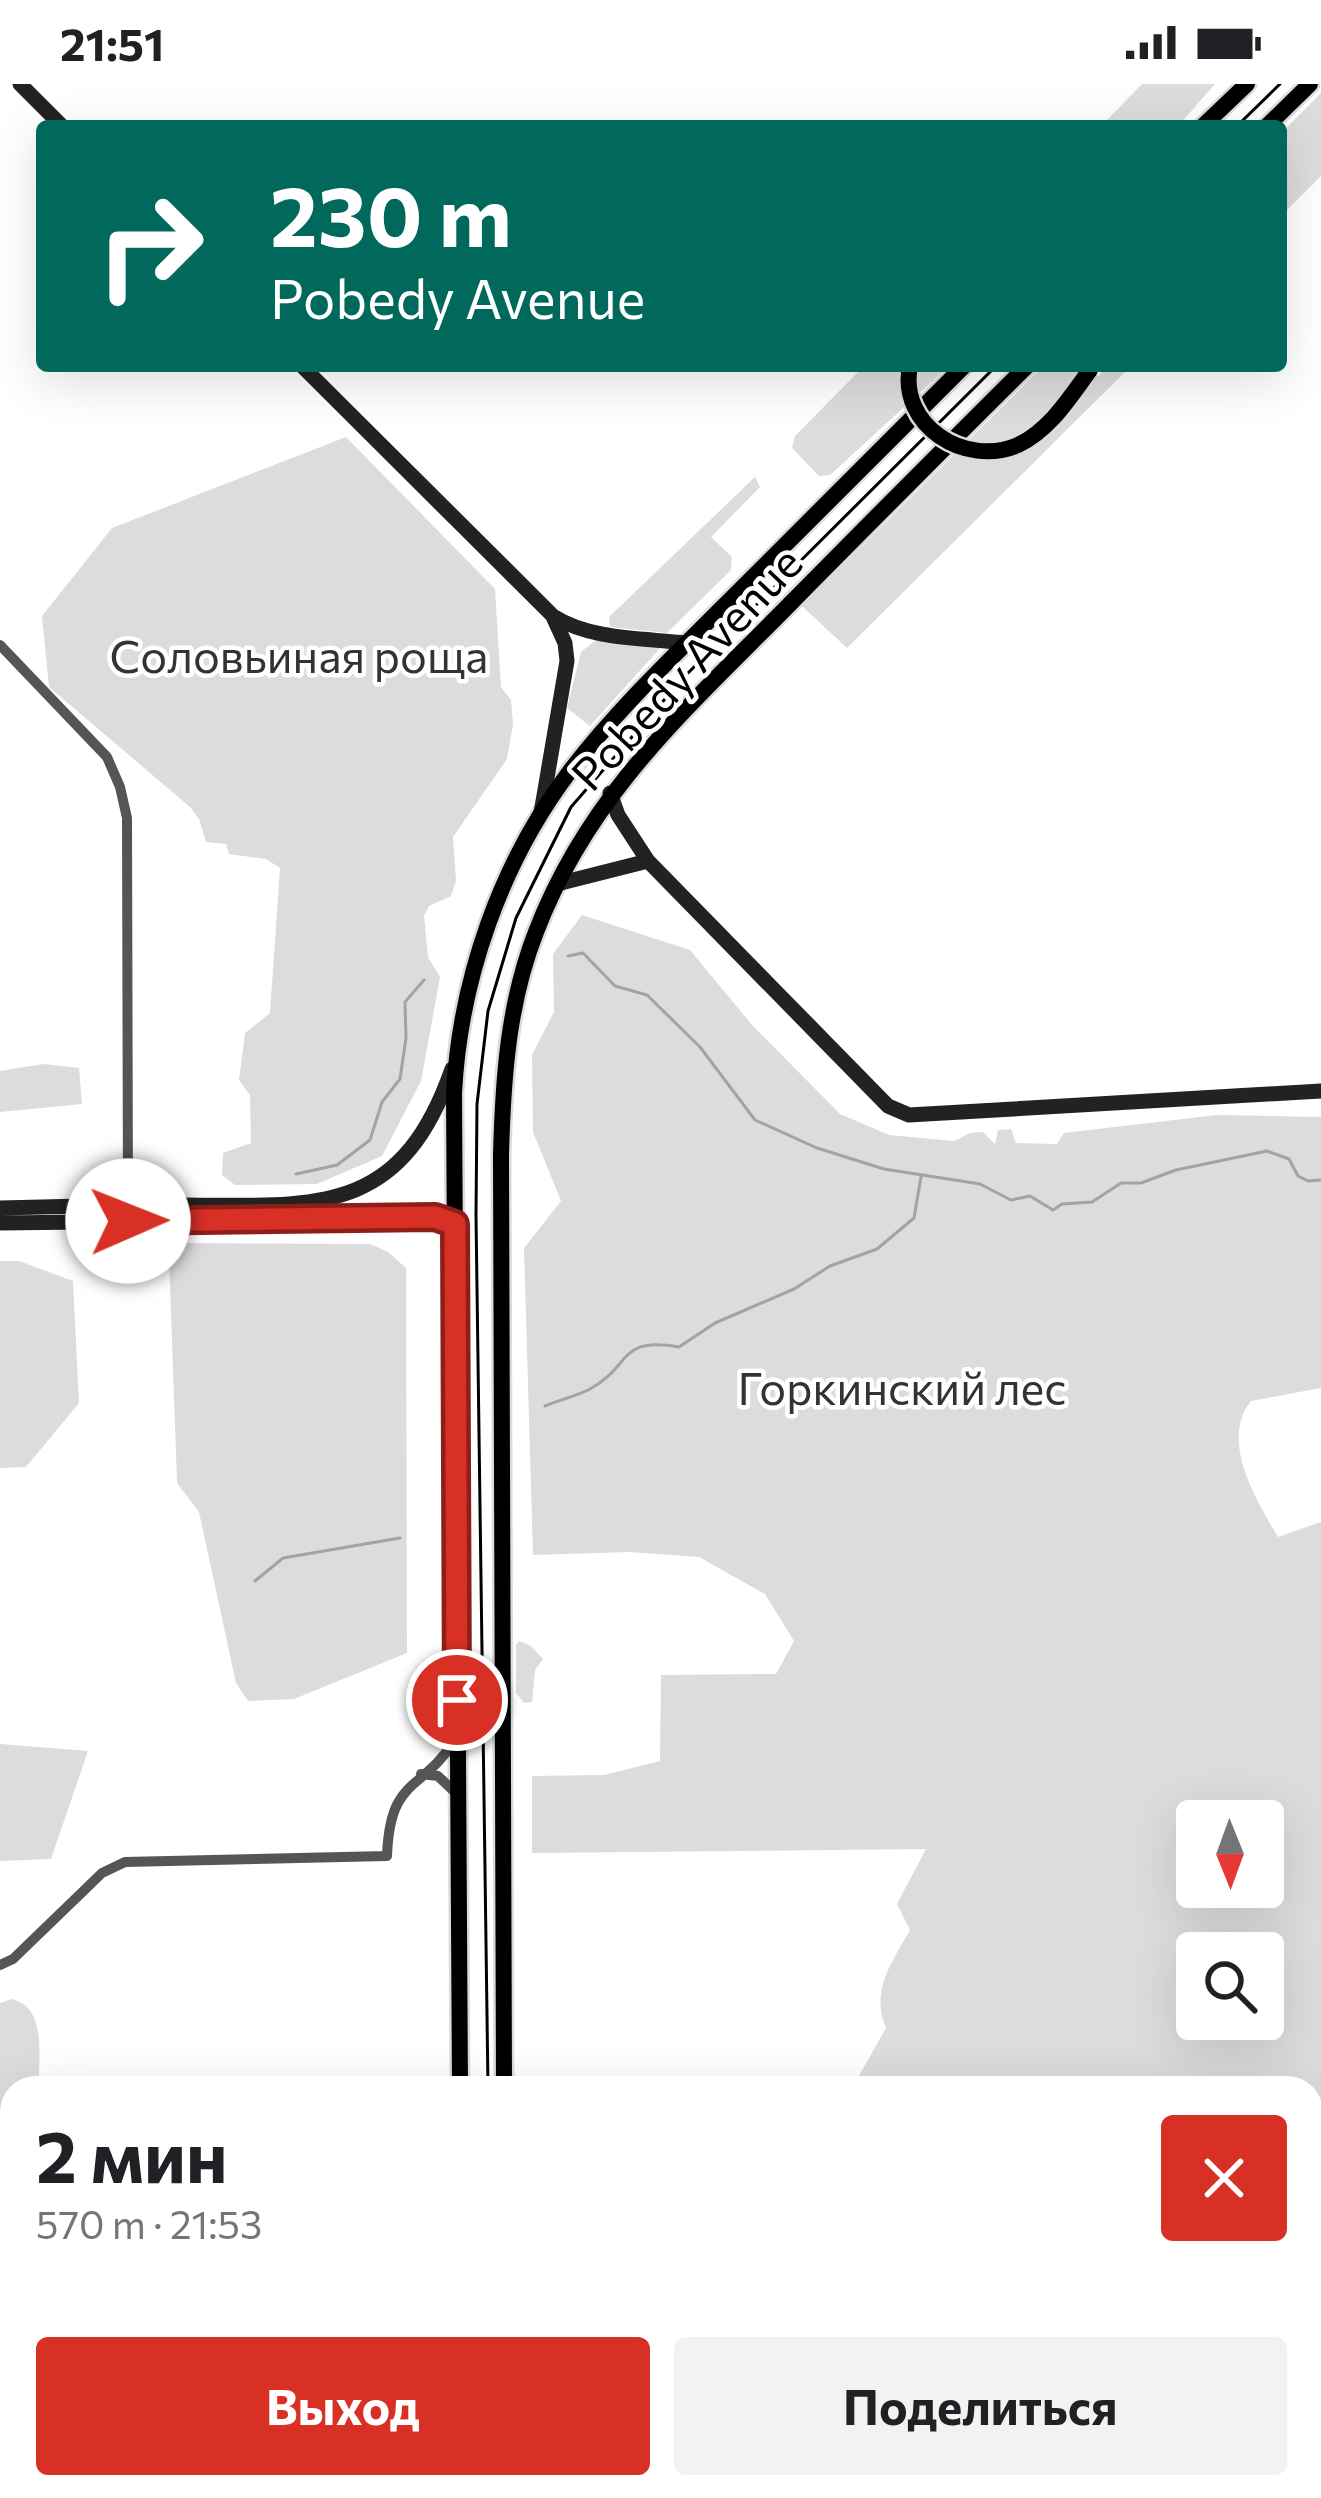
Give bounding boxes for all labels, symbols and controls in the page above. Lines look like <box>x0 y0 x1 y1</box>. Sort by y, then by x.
text: 21:51 <box>60 15 164 70</box>
text: 230 m <box>270 162 512 264</box>
icon: right <box>72 168 228 324</box>
text: Pobedy Avenue <box>270 264 645 330</box>
street label: Pobedy Avenue <box>558 534 812 800</box>
park label: Соловьиная роща <box>110 627 488 682</box>
position arrow <box>65 1158 191 1284</box>
park label: Горкинский лес <box>737 1359 1067 1414</box>
pin <box>406 1649 508 1751</box>
icon: arrive <box>424 1667 490 1733</box>
north arrow <box>1176 1800 1284 1908</box>
map controls <box>1176 1800 1284 2040</box>
button: search <box>1176 1932 1284 2040</box>
text: 2 мин <box>36 2110 228 2198</box>
button: close <box>1161 2115 1287 2241</box>
text: 570 m · 21:53 <box>36 2199 262 2247</box>
button: Выход <box>36 2337 650 2475</box>
button: Поделиться <box>674 2337 1287 2475</box>

